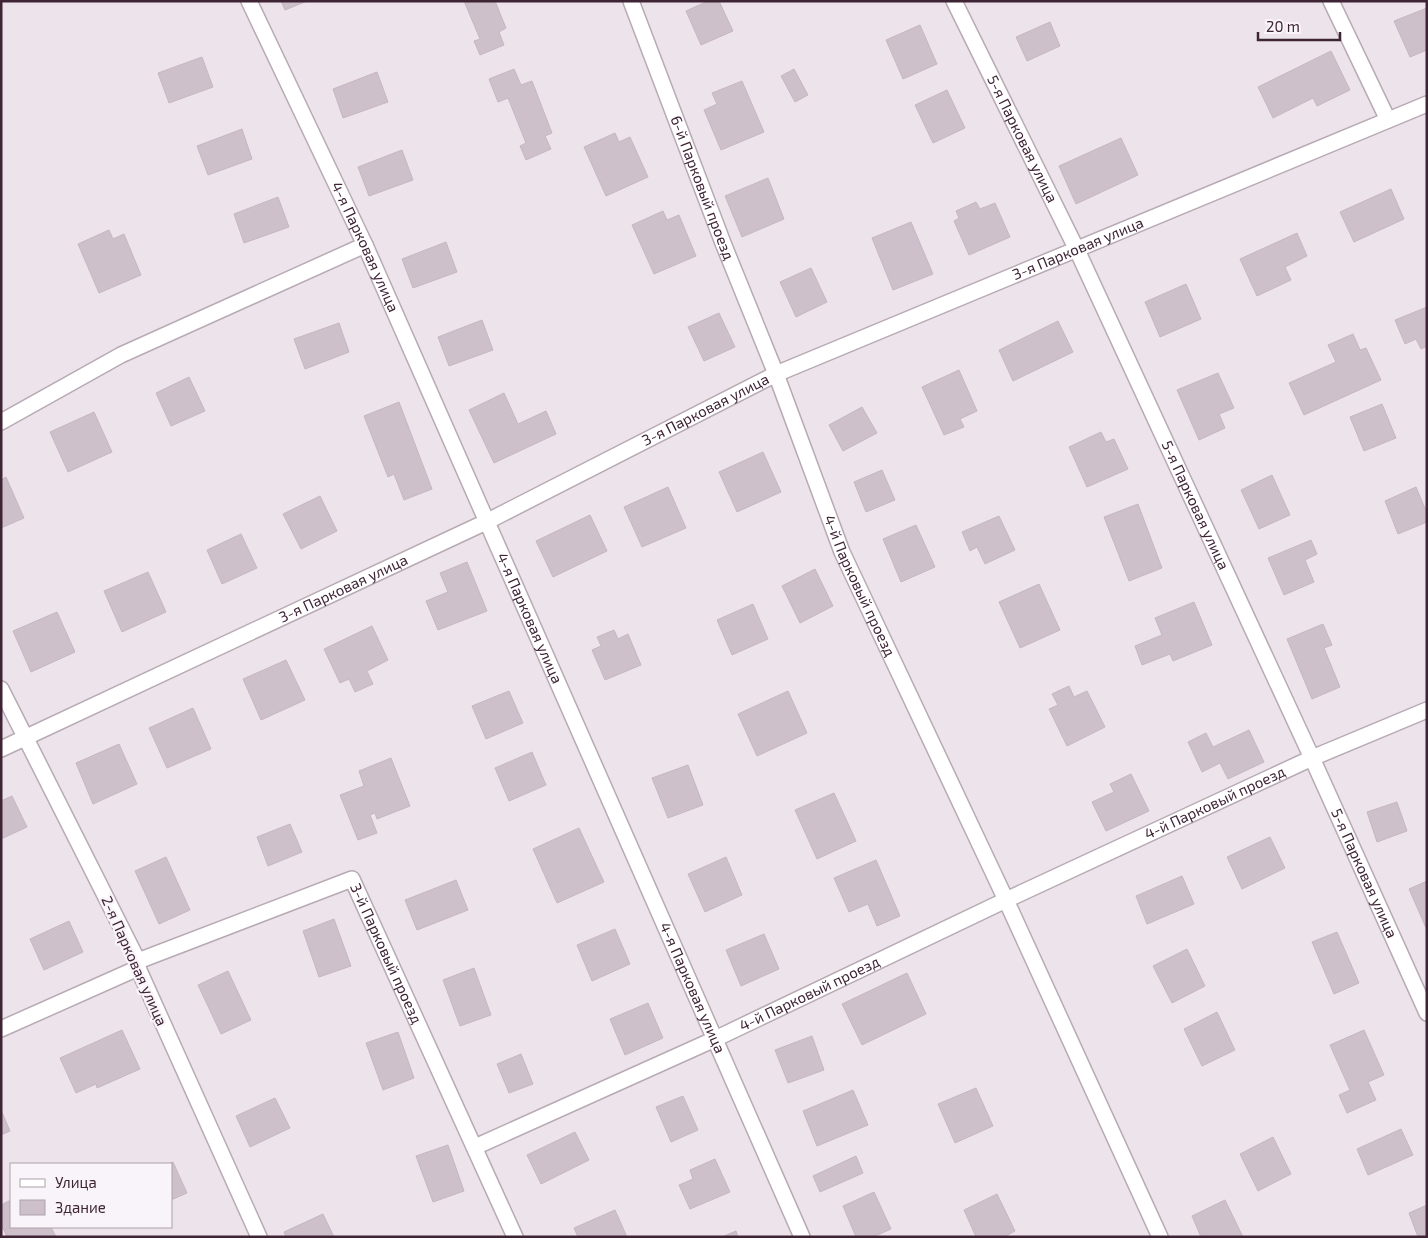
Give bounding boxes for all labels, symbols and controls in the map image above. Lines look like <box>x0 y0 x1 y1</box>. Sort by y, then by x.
scale bar <box>1258 10 1340 42</box>
text: 20 m <box>1266 17 1300 35</box>
street label: 5-я Парковая улица <box>984 72 1062 205</box>
street label: 6-й Парковый проезд <box>667 113 739 262</box>
street label: 4-я Парковая улица <box>328 179 403 315</box>
street label: 3-я Парковая улица <box>1009 213 1146 283</box>
street label: 3-я Парковая улица <box>639 369 772 449</box>
street label: 5-я Парковая улица <box>1158 438 1234 572</box>
street label: 4-й Парковый проезд <box>821 512 900 659</box>
street label: 3-я Парковая улица <box>276 550 410 626</box>
street label: 4-я Парковая улица <box>494 550 567 686</box>
street label: 4-й Парковый проезд <box>1141 762 1288 843</box>
street label: 5-я Парковая улица <box>1328 805 1402 940</box>
street label: 3-й Парковый проезд <box>347 880 427 1026</box>
street label: 2-я Парковая улица <box>97 893 172 1029</box>
street label: 4-я Парковая улица <box>657 919 730 1056</box>
street label: 4-й Парковый проезд <box>736 952 882 1034</box>
legend <box>10 1163 172 1228</box>
text: Улица <box>55 1173 97 1191</box>
text: Здание <box>55 1198 106 1216</box>

